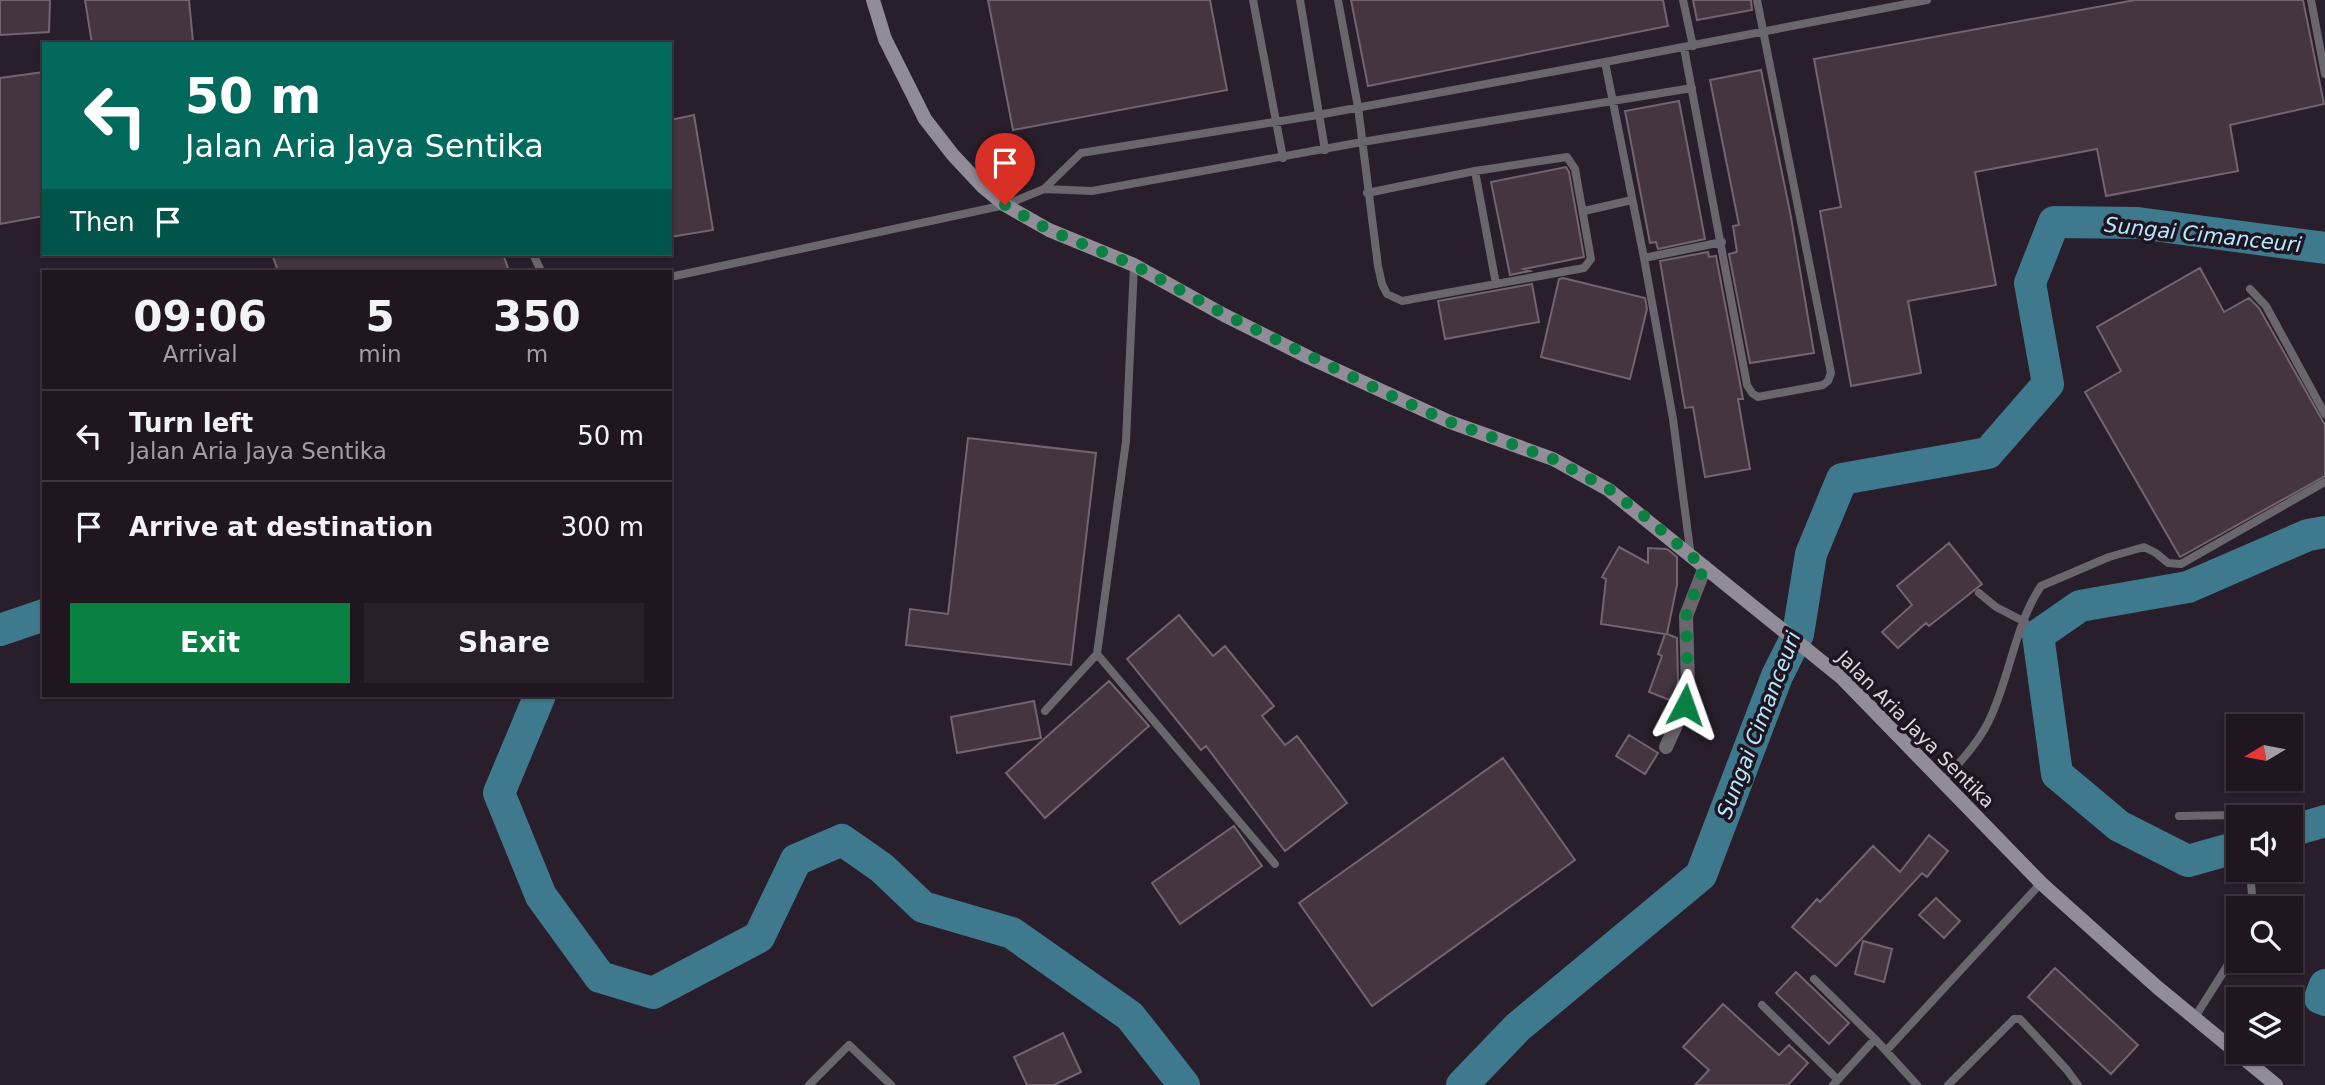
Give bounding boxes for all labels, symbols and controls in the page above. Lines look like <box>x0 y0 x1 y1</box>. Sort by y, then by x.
text: 50 m <box>185 68 321 125</box>
icon: left <box>70 70 161 161</box>
text: Jalan Aria Jaya Sentika <box>185 127 544 165</box>
pin <box>975 133 1035 205</box>
icon: arrive <box>986 144 1024 182</box>
icon: arrive <box>149 203 187 241</box>
text: Then <box>70 207 135 237</box>
water label: Sungai Cimanceuri <box>2103 213 2303 257</box>
text: 09:06 <box>133 292 267 341</box>
text: 5 <box>365 292 395 341</box>
text: 350 <box>493 292 581 341</box>
text: Arrival <box>163 341 238 367</box>
text: min <box>358 341 402 367</box>
text: m <box>526 341 548 367</box>
text: Turn left <box>129 408 253 438</box>
icon: left <box>70 417 108 455</box>
text: 50 m <box>577 421 644 451</box>
text: Jalan Aria Jaya Sentika <box>129 438 387 464</box>
icon: arrive <box>70 508 108 546</box>
text: Arrive at destination <box>129 512 433 542</box>
text: 300 m <box>561 512 644 542</box>
button: Exit <box>70 603 350 683</box>
button: Share <box>364 603 644 683</box>
water label: Sungai Cimanceuri <box>1712 628 1806 822</box>
street label: Jalan Aria Jaya Sentika <box>1832 645 1999 812</box>
position arrow <box>1648 668 1722 742</box>
north arrow <box>2226 714 2303 791</box>
map controls <box>2226 714 2303 1064</box>
button: sound <box>2226 805 2303 882</box>
button: search <box>2226 896 2303 973</box>
button: layers <box>2226 987 2303 1064</box>

